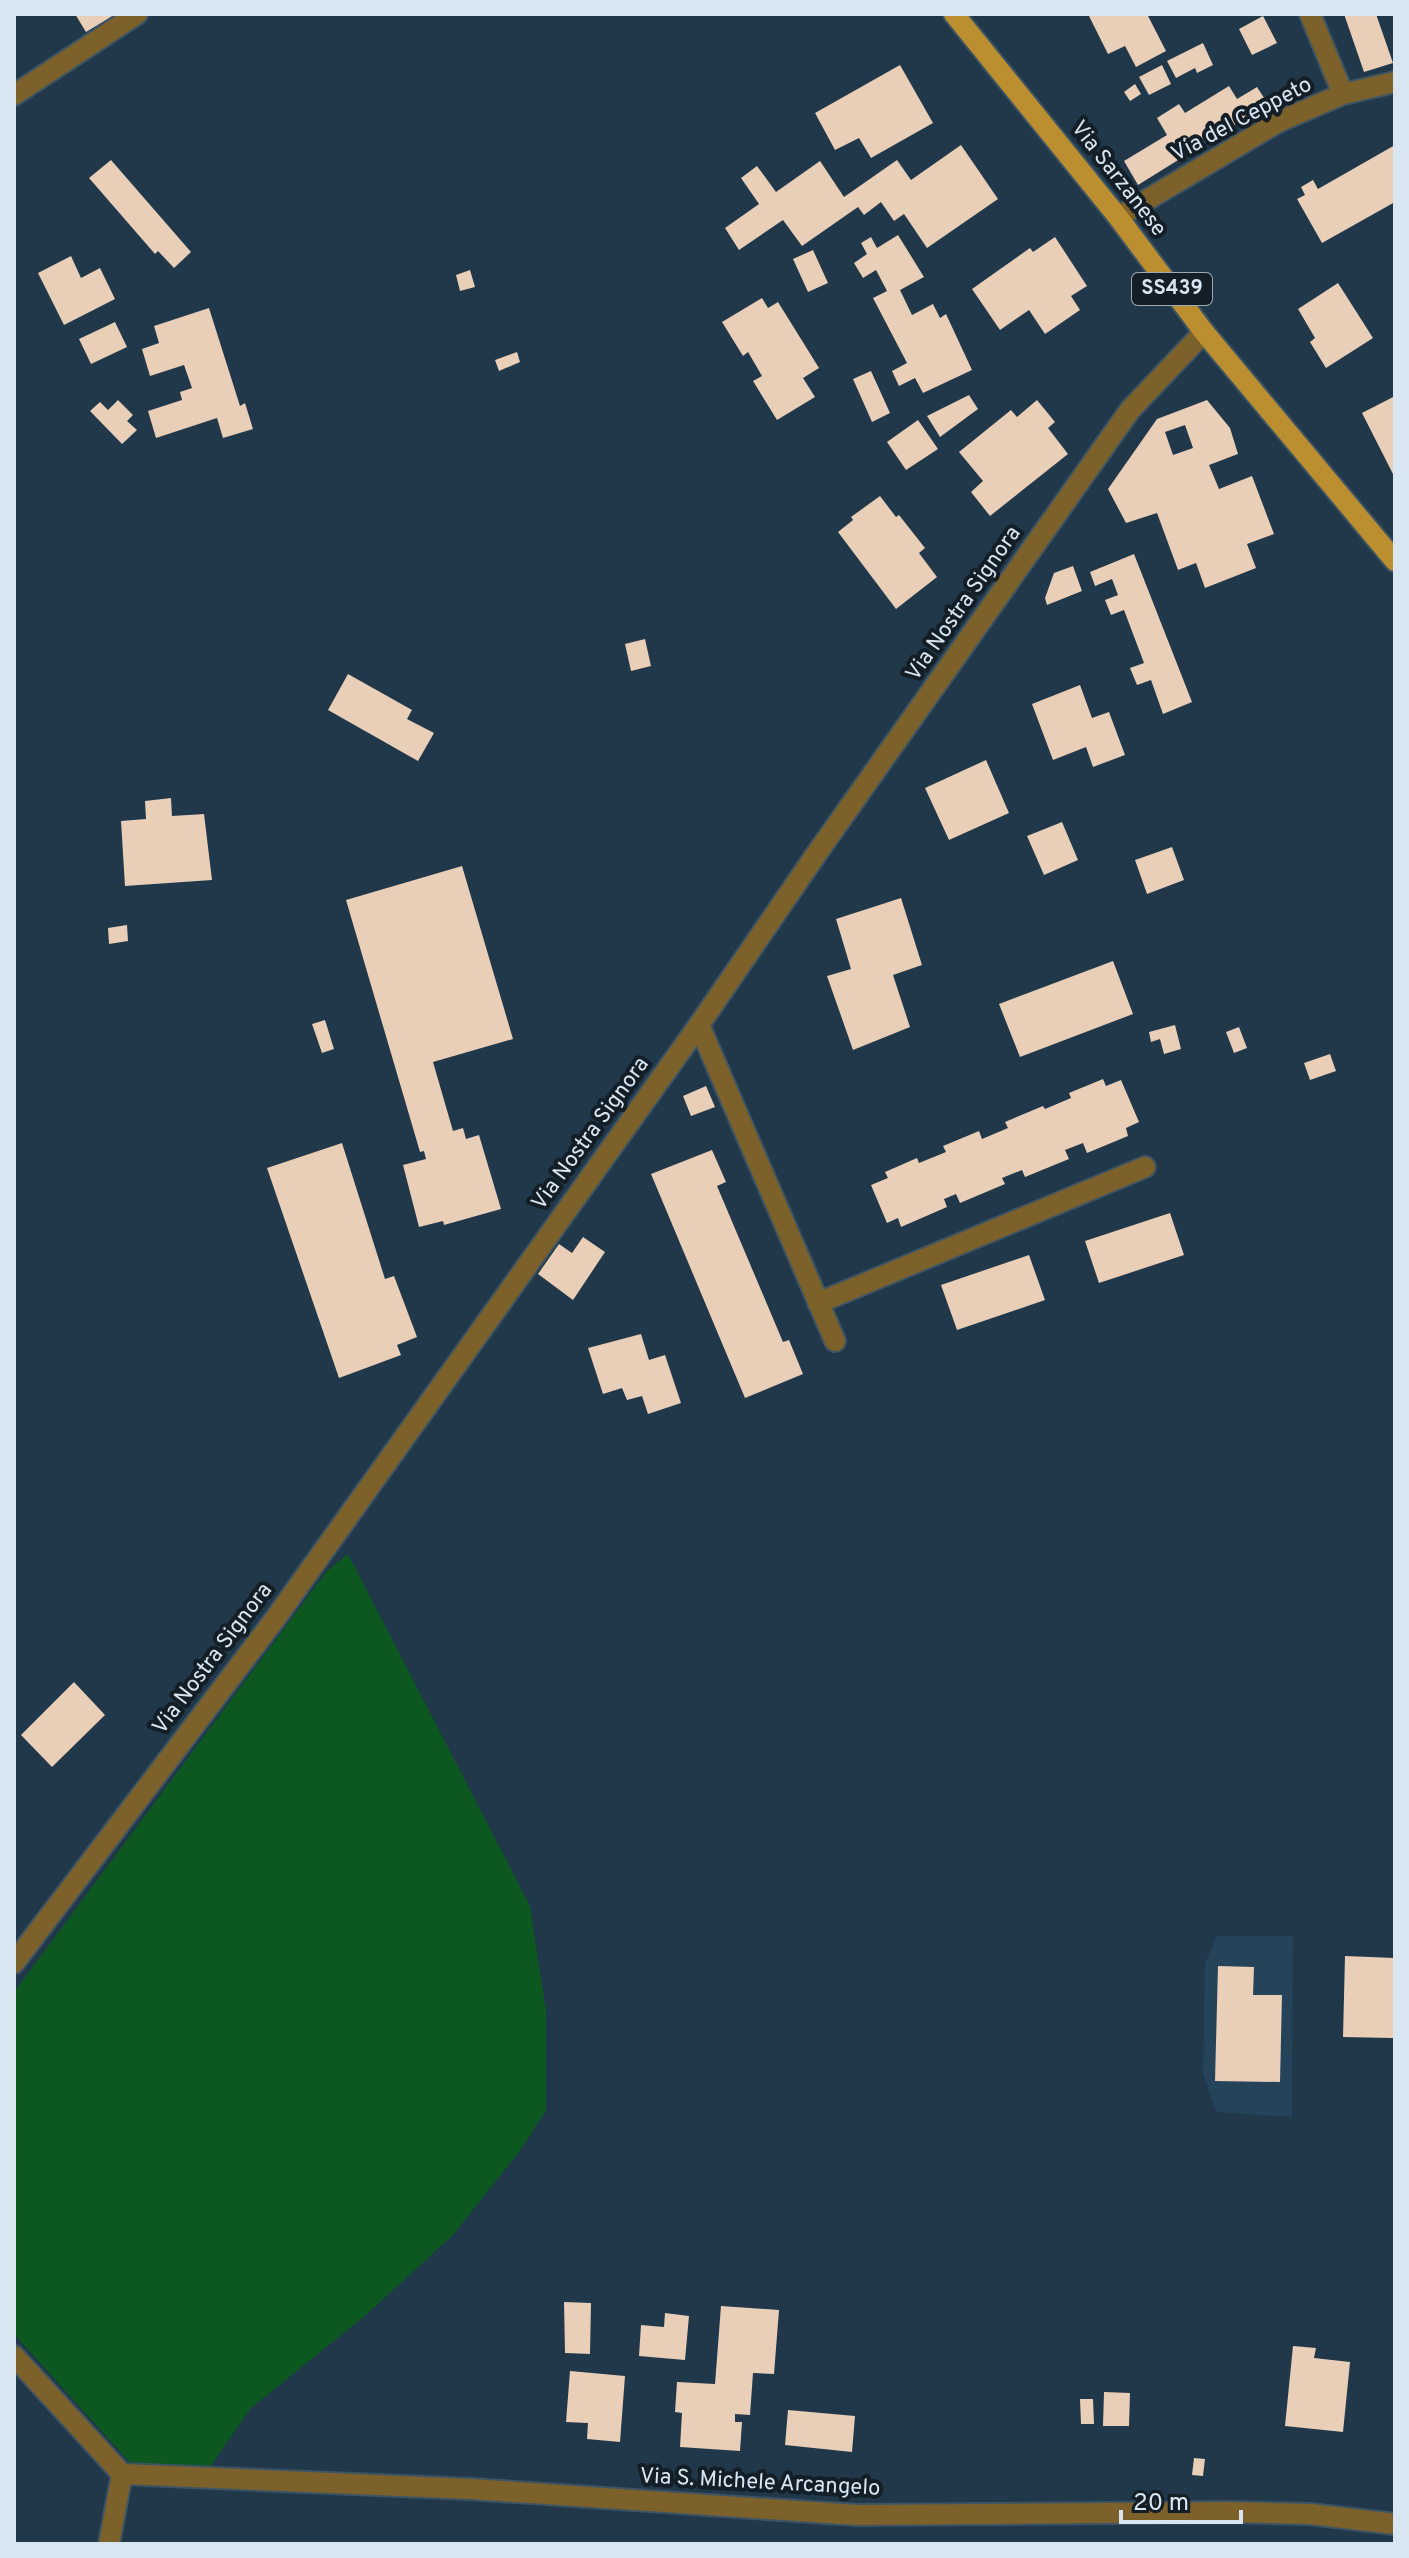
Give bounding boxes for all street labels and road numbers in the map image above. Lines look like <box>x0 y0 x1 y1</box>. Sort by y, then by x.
street label: Via del Ceppeto <box>1167 72 1317 168</box>
street label: Via Sarzanese <box>1064 116 1172 242</box>
road number: SS439 <box>1132 273 1212 305</box>
street label: Via Nostra Signora <box>901 521 1027 687</box>
street label: Via Nostra Signora <box>526 1052 656 1216</box>
street label: Via Nostra Signora <box>147 1578 279 1740</box>
street label: Via S. Michele Arcangelo <box>639 2463 881 2503</box>

